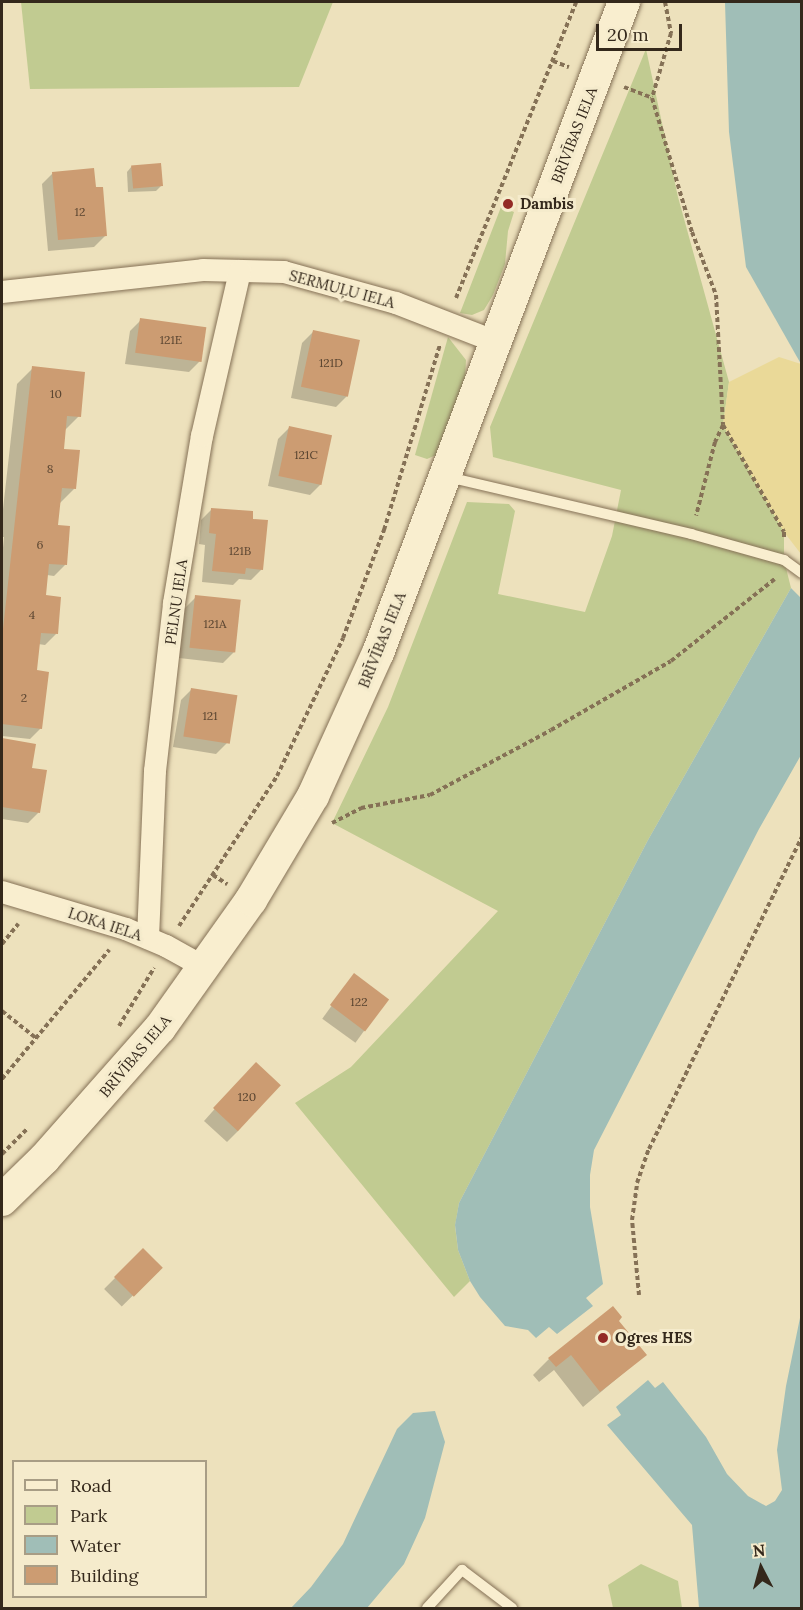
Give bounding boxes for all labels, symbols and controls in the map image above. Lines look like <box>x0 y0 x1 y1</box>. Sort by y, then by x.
scale bar <box>599 12 684 50</box>
text: 20 m <box>607 23 649 46</box>
street label: BRĪVĪBAS IELA <box>547 84 601 186</box>
place label: Dambis <box>520 195 574 213</box>
marker: Dambis <box>501 197 515 211</box>
house number: 12 <box>75 205 85 219</box>
street label: SERMUĻU IELA <box>287 266 397 312</box>
house number: 121E <box>160 333 182 347</box>
house number: 121D <box>319 356 343 370</box>
house number: 10 <box>50 387 62 401</box>
house number: 121C <box>294 448 318 462</box>
house number: 8 <box>47 462 53 476</box>
house number: 6 <box>37 538 43 552</box>
house number: 121B <box>229 544 251 558</box>
street label: PELNU IELA <box>161 558 191 646</box>
street label: BRĪVĪBAS IELA <box>355 589 409 691</box>
house number: 4 <box>29 608 35 622</box>
house number: 121A <box>204 617 226 631</box>
house number: 2 <box>21 691 27 705</box>
house number: 121 <box>202 709 218 723</box>
street label: LOKA IELA <box>66 904 144 944</box>
house number: 122 <box>350 995 368 1009</box>
street label: BRĪVĪBAS IELA <box>95 1011 175 1101</box>
house number: 120 <box>238 1090 256 1104</box>
place label: Ogres HES <box>615 1329 692 1347</box>
marker: Ogres HES <box>596 1331 610 1345</box>
legend <box>12 1460 207 1598</box>
text: Road <box>70 1474 112 1497</box>
text: Park <box>70 1504 107 1527</box>
text: Water <box>70 1534 121 1557</box>
north arrow <box>731 1538 791 1598</box>
text: N <box>752 1540 766 1561</box>
text: Building <box>70 1564 138 1587</box>

